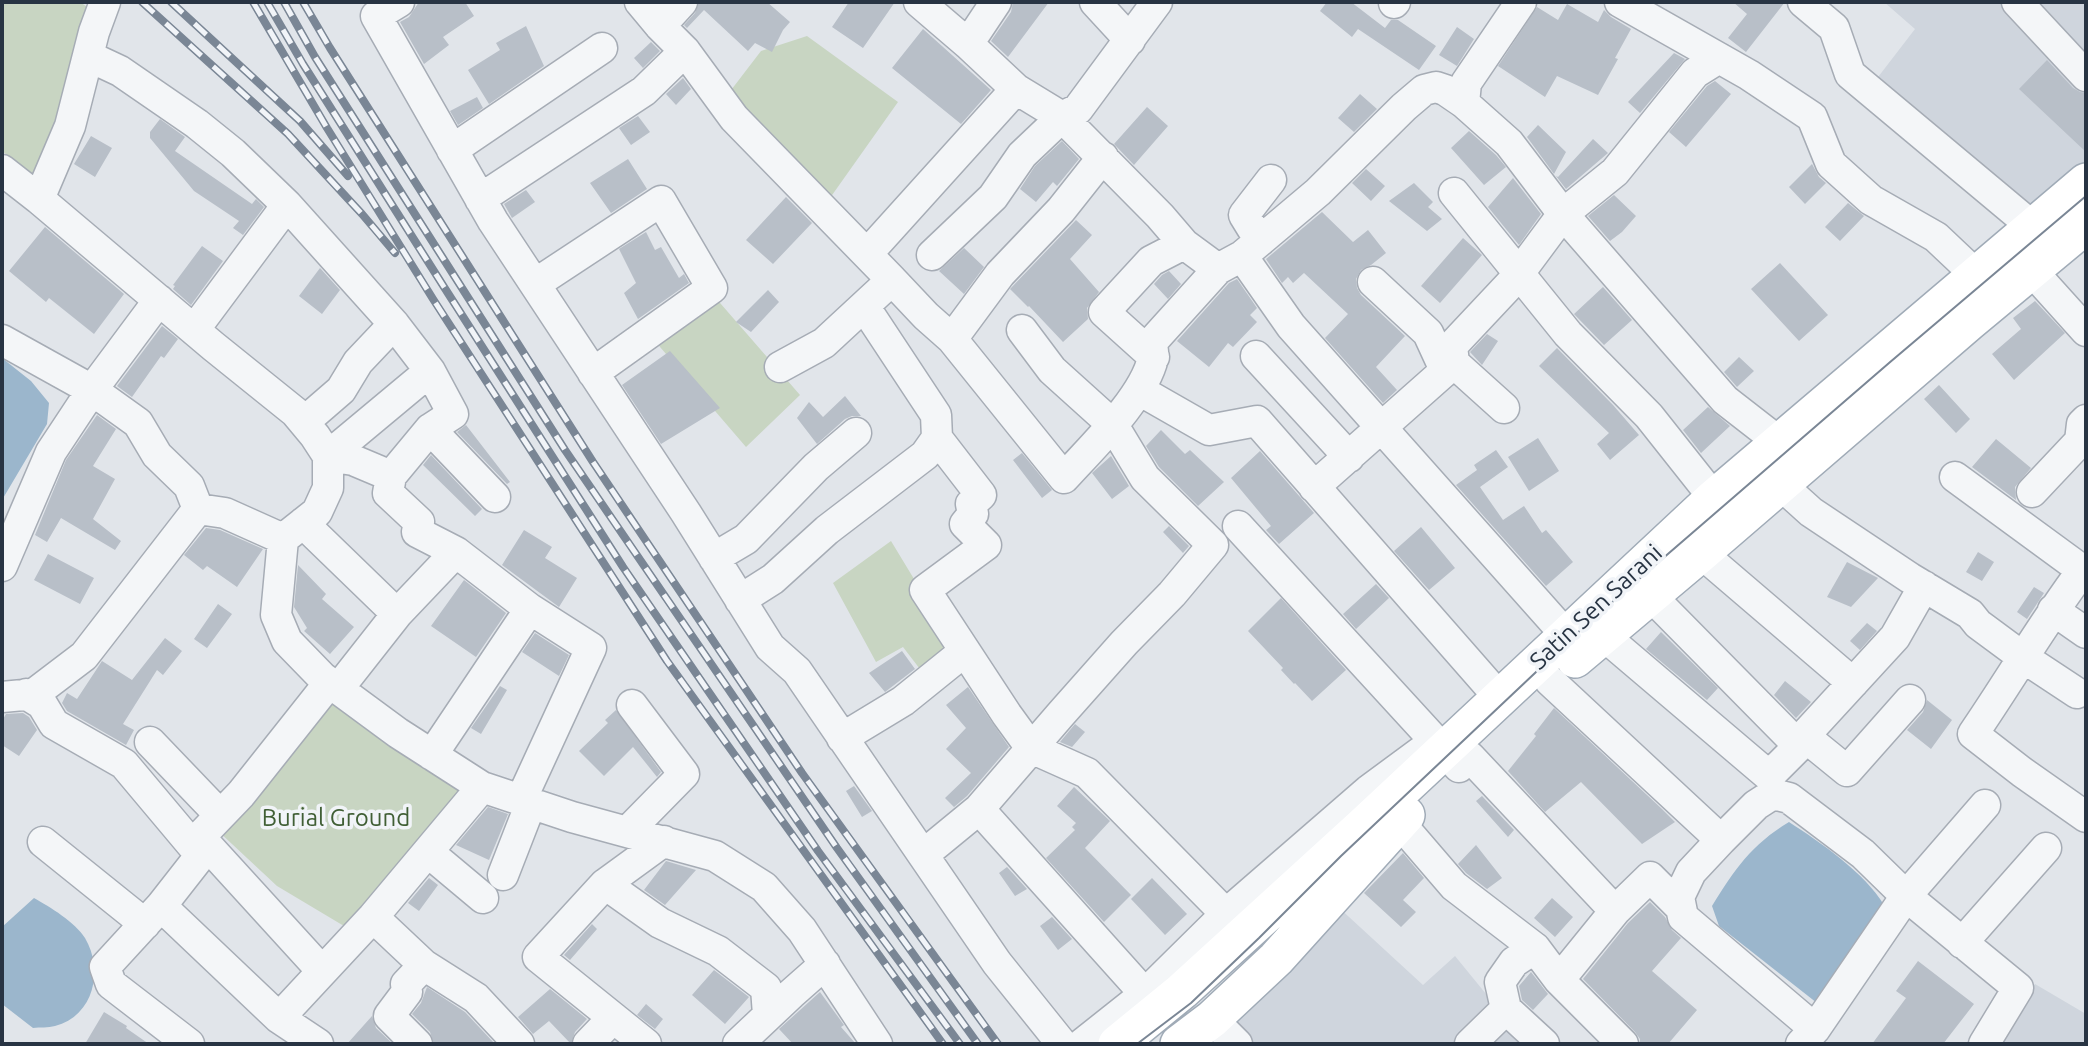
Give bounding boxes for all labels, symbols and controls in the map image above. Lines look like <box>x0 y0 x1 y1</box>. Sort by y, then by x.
street label: Satin Sen Sarani <box>1524 538 1668 676</box>
park label: Burial Ground <box>262 804 410 832</box>

